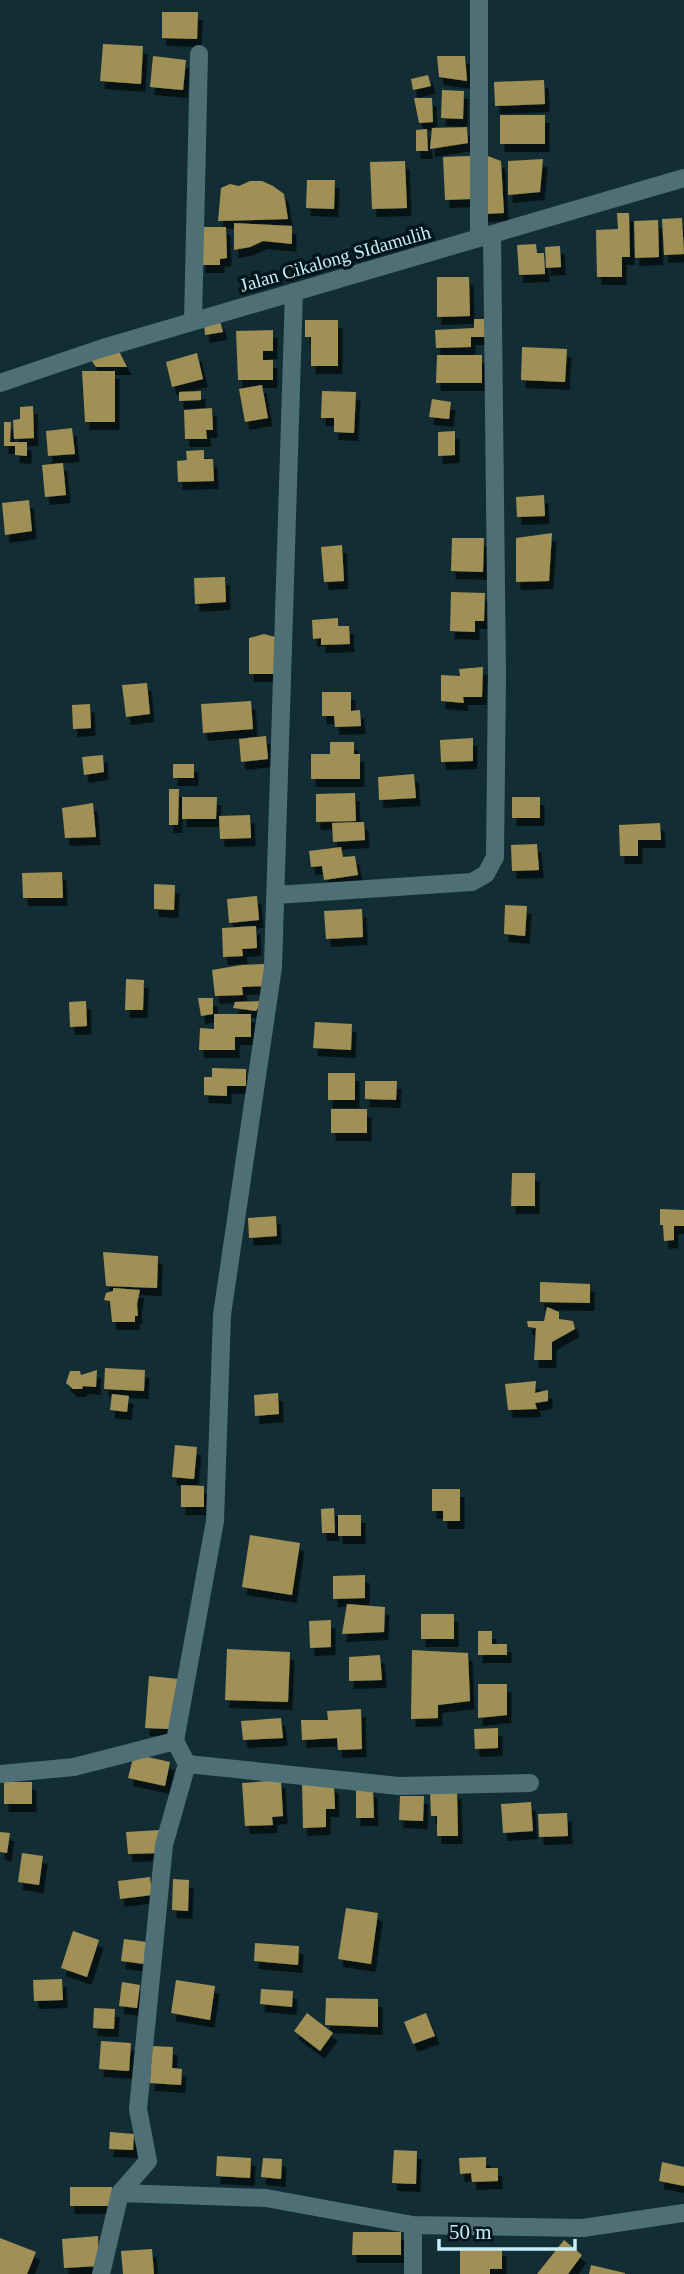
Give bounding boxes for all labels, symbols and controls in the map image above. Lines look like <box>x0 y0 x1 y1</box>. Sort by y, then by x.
street label: Jalan Cikalong SIdamulih <box>237 221 433 296</box>
scale bar <box>439 2208 576 2252</box>
text: 50 m <box>449 2220 492 2244</box>

